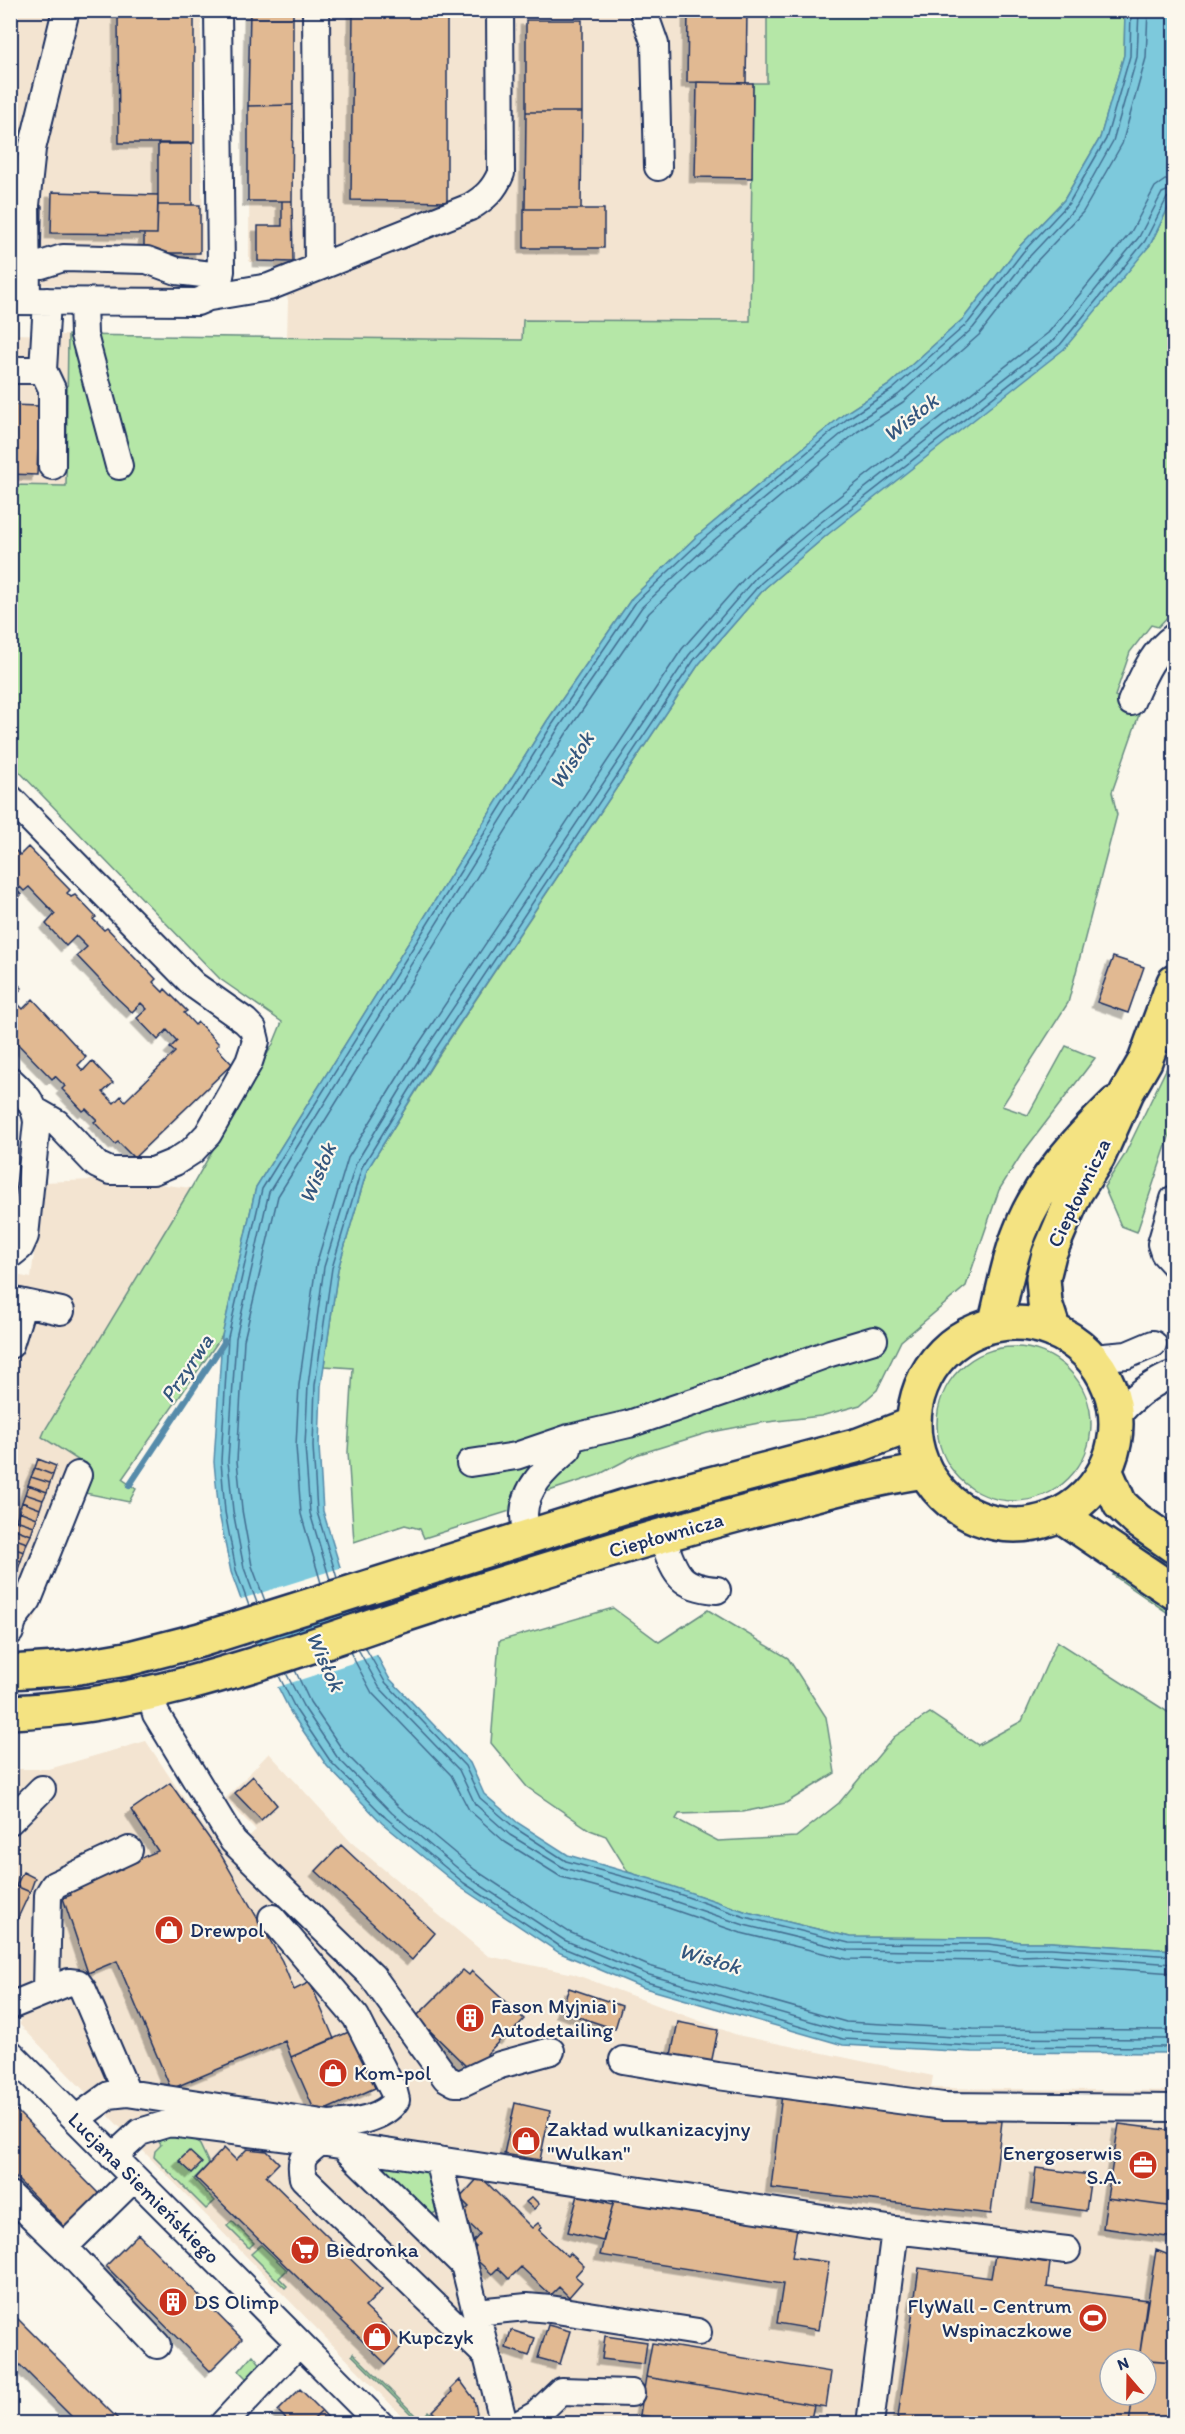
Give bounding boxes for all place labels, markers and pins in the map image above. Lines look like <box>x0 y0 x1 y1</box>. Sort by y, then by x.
shop icon: Drewpol <box>153 1914 185 1946</box>
place label: Drewpol <box>190 1917 264 1942</box>
place label: Fason Myjnia i Autodetailing <box>491 1993 617 2042</box>
building icon: Fason Myjnia i Autodetailing <box>454 2002 486 2034</box>
shop icon: Kom-pol <box>317 2057 349 2089</box>
place label: Kom-pol <box>354 2060 431 2085</box>
place label: Zakład wulkanizacyjny "Wulkan" <box>547 2116 750 2165</box>
shop icon: Zakład wulkanizacyjny "Wulkan" <box>510 2125 542 2157</box>
place label: Energoserwis S.A. <box>1003 2140 1122 2189</box>
office icon: Energoserwis S.A. <box>1127 2149 1159 2181</box>
supermarket icon: Biedronka <box>289 2234 321 2266</box>
place label: Biedronka <box>326 2237 419 2262</box>
building icon: DS Olimp <box>157 2286 189 2318</box>
place label: DS Olimp <box>194 2289 279 2314</box>
place label: FlyWall - Centrum Wspinaczkowe <box>907 2293 1072 2342</box>
sports icon: FlyWall - Centrum Wspinaczkowe <box>1077 2302 1109 2334</box>
shop icon: Kupczyk <box>361 2321 393 2353</box>
place label: Kupczyk <box>398 2324 474 2349</box>

